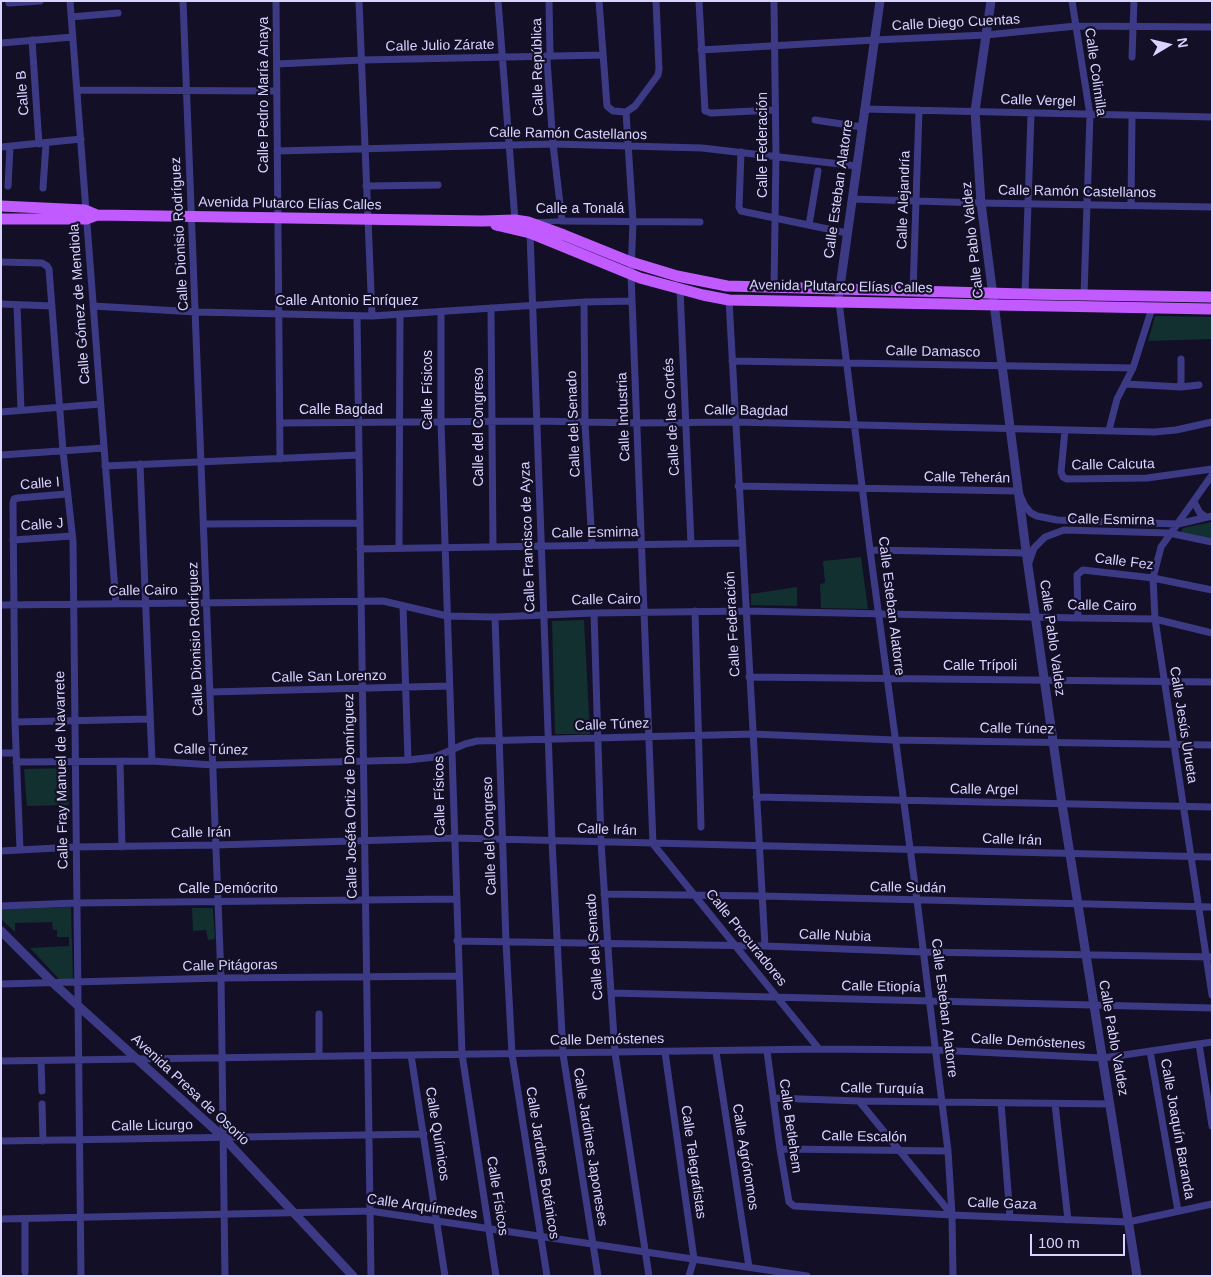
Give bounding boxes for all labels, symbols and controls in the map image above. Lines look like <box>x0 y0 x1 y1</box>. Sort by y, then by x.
street label: Calle Diego Cuentas <box>891 11 1021 35</box>
street label: Calle Pedro María Anaya <box>256 17 272 173</box>
street label: Calle República <box>529 18 547 116</box>
north arrow <box>1143 20 1193 70</box>
street label: Calle Colimilla <box>1081 27 1109 117</box>
text: N <box>1174 36 1192 49</box>
street label: Calle Julio Zárate <box>385 37 495 55</box>
street label: Calle B <box>13 70 33 116</box>
street label: Calle Vergel <box>1000 91 1076 111</box>
street label: Calle Federación <box>755 92 771 198</box>
street label: Calle Esteban Alatorre <box>821 118 857 260</box>
street label: Calle Ramón Castellanos <box>489 124 647 144</box>
street label: Calle Alejandría <box>894 150 914 250</box>
street label: Calle Dionisio Rodríguez <box>168 157 192 311</box>
street label: Calle Pablo Valdez <box>959 181 987 299</box>
street label: Calle Ramón Castellanos <box>998 182 1156 202</box>
street label: Avenida Plutarco Elías Calles <box>198 194 382 214</box>
street label: Calle a Tonalá <box>536 201 624 217</box>
street label: Calle Gómez de Mendiola <box>66 223 94 385</box>
street label: Avenida Plutarco Elías Calles <box>749 277 933 297</box>
street label: Calle Antonio Enríquez <box>275 293 419 309</box>
street label: Calle Damasco <box>885 343 981 361</box>
street label: Calle Físicos <box>420 350 436 430</box>
street label: Calle de las Cortés <box>661 358 683 476</box>
street label: Calle del Congreso <box>471 367 487 487</box>
street label: Calle del Senado <box>564 370 584 478</box>
street label: Calle Industria <box>614 372 634 462</box>
street label: Calle Bagdad <box>299 402 383 418</box>
street label: Calle Bagdad <box>704 402 788 420</box>
street label: Calle Calcuta <box>1071 456 1155 474</box>
street label: Calle Francisco de Ayza <box>517 461 539 613</box>
street label: Calle Teherán <box>924 469 1010 487</box>
street label: Calle I <box>20 474 60 494</box>
street label: Calle Esmirna <box>1067 511 1155 529</box>
street label: Calle J <box>20 515 64 535</box>
street label: Calle Esmirna <box>551 524 639 542</box>
street label: Calle Esteban Alatorre <box>874 535 908 677</box>
street label: Calle Fez <box>1094 550 1154 574</box>
street label: Calle Dionisio Rodríguez <box>185 562 207 716</box>
street label: Calle Federación <box>722 571 744 677</box>
street label: Calle Pablo Valdez <box>1036 579 1068 697</box>
street label: Calle Cairo <box>108 582 178 600</box>
street label: Calle Cairo <box>571 591 641 609</box>
street label: Calle Cairo <box>1067 597 1137 615</box>
street label: Calle Trípoli <box>943 658 1017 674</box>
street label: Calle Jesús Urueta <box>1165 665 1201 785</box>
street label: Calle San Lorenzo <box>271 668 387 686</box>
street label: Calle Fray Manuel de Navarrete <box>52 671 72 869</box>
street label: Calle Joséfa Ortiz de Domínguez <box>341 693 361 899</box>
street label: Calle Túnez <box>574 715 650 735</box>
street label: Calle Túnez <box>980 720 1054 738</box>
street label: Calle Túnez <box>174 741 248 759</box>
street label: Calle Físicos <box>431 756 449 836</box>
street label: Calle del Congreso <box>480 776 500 896</box>
street label: Calle Argel <box>950 781 1018 799</box>
street label: Calle Irán <box>577 821 637 839</box>
street label: Calle Irán <box>171 824 231 842</box>
street label: Calle Irán <box>982 831 1042 849</box>
street label: Calle Sudán <box>870 879 946 897</box>
street label: Calle Demócrito <box>178 881 278 897</box>
street label: Calle Procuradores <box>702 886 790 990</box>
street label: Calle del Senado <box>583 893 607 1001</box>
street label: Calle Nubia <box>799 926 871 946</box>
street label: Calle Esteban Alatorre <box>927 937 961 1079</box>
street label: Calle Pitágoras <box>182 957 278 975</box>
street label: Calle Etiopía <box>841 978 921 996</box>
street label: Calle Pablo Valdez <box>1095 979 1131 1097</box>
street label: Avenida Presa de Osorio <box>127 1031 253 1149</box>
street label: Calle Demóstenes <box>550 1031 664 1049</box>
street label: Calle Demóstenes <box>970 1031 1086 1053</box>
street label: Calle Joaquín Baranda <box>1156 1057 1198 1201</box>
street label: Calle Jardines Japoneses <box>569 1067 611 1227</box>
street label: Calle Betlehem <box>775 1078 805 1174</box>
street label: Calle Turquía <box>840 1080 924 1098</box>
street label: Calle Químicos <box>421 1086 453 1182</box>
street label: Calle Jardines Botánicos <box>522 1086 562 1240</box>
street label: Calle Agrónomos <box>728 1103 762 1211</box>
street label: Calle Telegrafistas <box>677 1104 709 1220</box>
street label: Calle Licurgo <box>111 1117 193 1135</box>
street label: Calle Escalón <box>821 1128 907 1146</box>
street label: Calle Físicos <box>482 1155 512 1237</box>
street label: Calle Arquímedes <box>366 1191 478 1223</box>
street label: Calle Gaza <box>967 1194 1037 1214</box>
scale bar <box>1033 1224 1128 1256</box>
text: 100 m <box>1038 1234 1080 1251</box>

